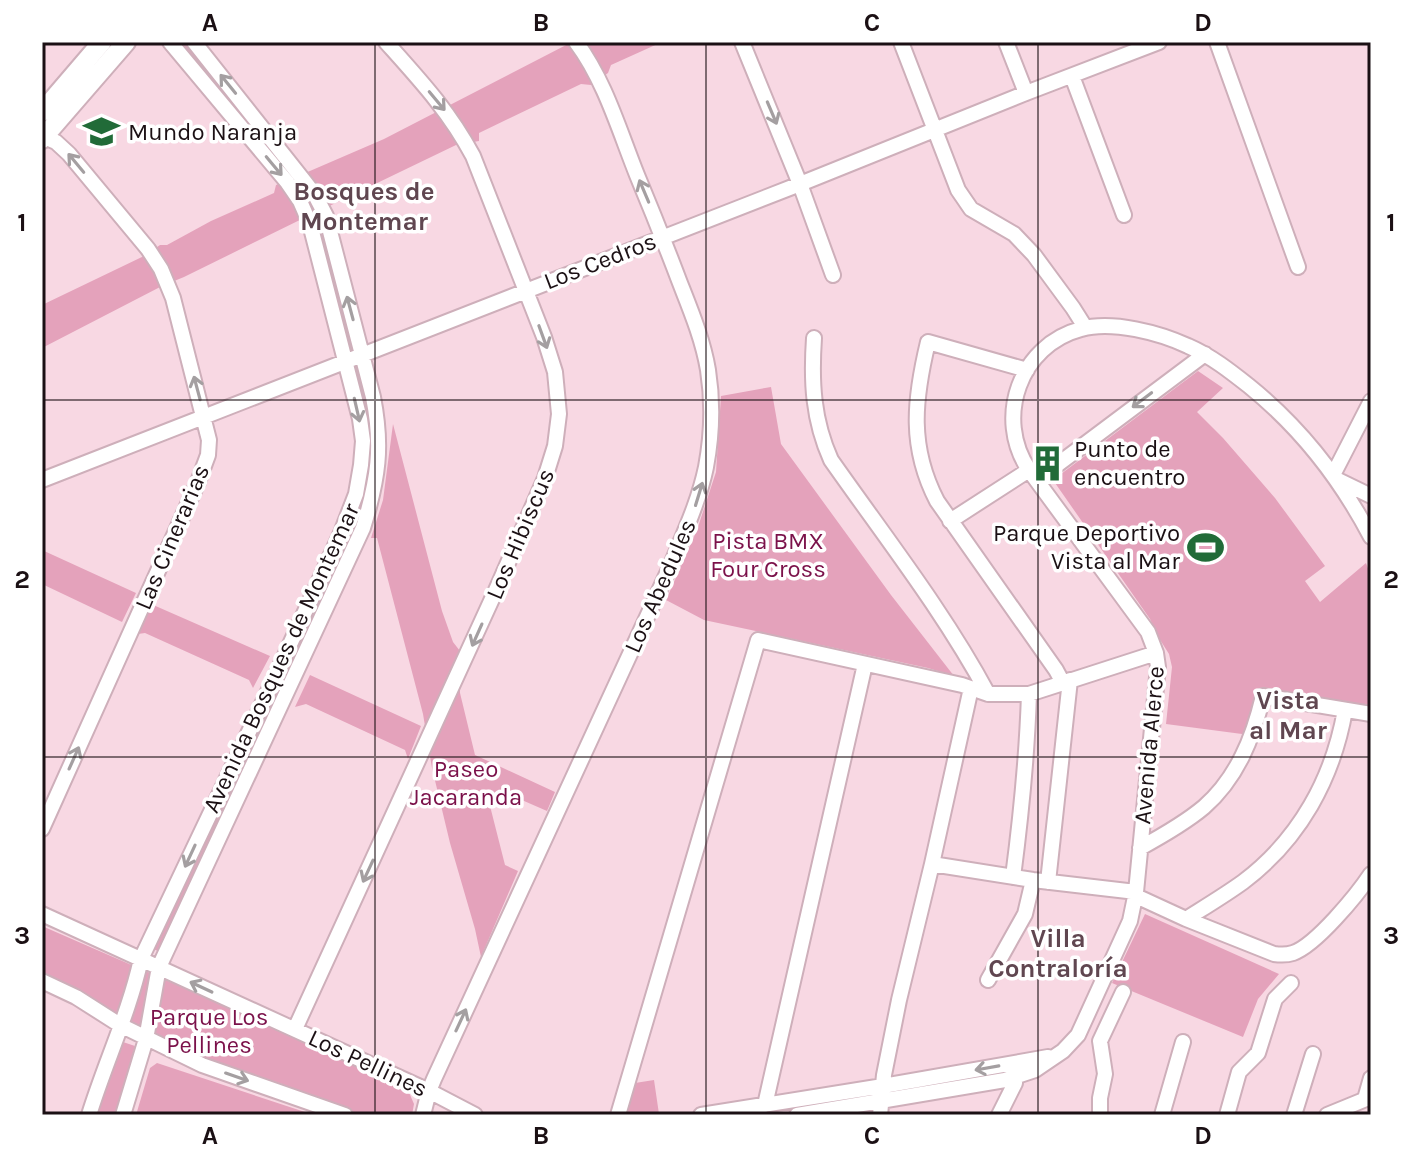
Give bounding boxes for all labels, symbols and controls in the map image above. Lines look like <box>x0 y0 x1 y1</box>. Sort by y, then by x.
text: A <box>202 7 218 38</box>
text: B <box>533 7 549 38</box>
text: C <box>864 7 880 38</box>
text: D <box>1194 7 1212 38</box>
one-way arrow <box>219 74 236 95</box>
one-way arrow <box>428 90 446 111</box>
one-way arrow <box>765 100 780 125</box>
school or university icon: Mundo Naranja <box>83 113 121 151</box>
place label: Mundo Naranja <box>128 118 297 146</box>
one-way arrow <box>67 153 85 174</box>
one-way arrow <box>265 155 283 176</box>
district label: Bosques de Montemar <box>293 176 435 237</box>
one-way arrow <box>635 179 650 204</box>
text: 1 <box>17 207 27 238</box>
text: 1 <box>1386 207 1396 238</box>
street label: Los Cedros <box>540 227 660 295</box>
one-way arrow <box>342 295 357 321</box>
one-way arrow <box>537 324 552 349</box>
one-way arrow <box>188 375 203 401</box>
one-way arrow <box>1132 391 1153 408</box>
one-way arrow <box>350 396 365 422</box>
place label: Punto de encuentro <box>1074 435 1185 491</box>
building icon: Punto de encuentro <box>1029 444 1067 482</box>
street label: Las Cinerarias <box>129 460 215 614</box>
street label: Los Hibiscus <box>480 464 560 604</box>
one-way arrow <box>693 482 707 507</box>
street label: Avenida Bosques de Montemar <box>197 499 365 817</box>
street label: Los Abedules <box>618 515 702 657</box>
place label: Parque Deportivo Vista al Mar <box>993 519 1180 575</box>
park label: Pista BMX Four Cross <box>710 527 826 583</box>
sports icon: Parque Deportivo Vista al Mar <box>1187 528 1225 566</box>
text: 2 <box>14 564 30 595</box>
text: 2 <box>1383 564 1399 595</box>
one-way arrow <box>468 622 483 646</box>
street label: Avenida Alerce <box>1128 665 1170 825</box>
district label: Vista al Mar <box>1249 685 1328 746</box>
one-way arrow <box>67 746 82 770</box>
park label: Paseo Jacaranda <box>410 755 522 811</box>
one-way arrow <box>182 844 197 868</box>
one-way arrow <box>360 859 375 883</box>
text: 3 <box>14 920 30 951</box>
text: 3 <box>1383 920 1399 951</box>
district label: Villa Contraloría <box>988 923 1128 984</box>
one-way arrow <box>190 979 214 994</box>
park label: Parque Los Pellines <box>150 1003 268 1059</box>
one-way arrow <box>454 1008 469 1032</box>
street label: Los Pellines <box>304 1023 432 1103</box>
one-way arrow <box>975 1062 1000 1077</box>
one-way arrow <box>224 1071 249 1086</box>
text: A <box>202 1120 218 1151</box>
text: B <box>533 1120 549 1151</box>
text: C <box>864 1120 880 1151</box>
text: D <box>1194 1120 1212 1151</box>

